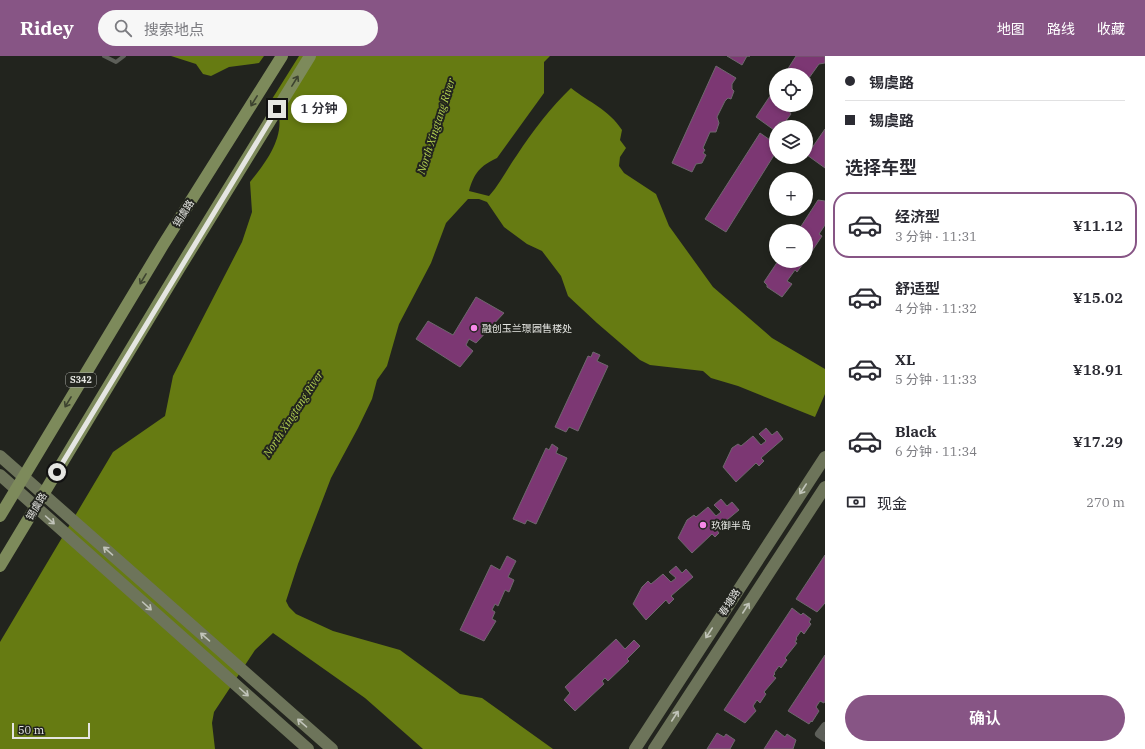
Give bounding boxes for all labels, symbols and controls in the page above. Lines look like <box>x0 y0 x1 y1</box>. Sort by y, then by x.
search box <box>98 10 378 46</box>
text: Ridey <box>20 16 74 40</box>
icon: search <box>112 17 134 39</box>
text: 搜索地点 <box>144 20 204 39</box>
text: 地图 <box>997 20 1025 38</box>
text: 路线 <box>1047 20 1075 38</box>
text: 收藏 <box>1097 20 1125 38</box>
map controls <box>769 68 813 268</box>
button: locate <box>769 68 813 112</box>
text: 锡虞路 <box>869 73 914 92</box>
one-way arrow <box>291 75 299 87</box>
water label: North Xingtang River <box>414 75 458 177</box>
one-way arrow <box>250 95 258 106</box>
callout: 1 分钟 <box>291 95 347 123</box>
route end <box>268 100 286 118</box>
text: 1 分钟 <box>301 100 337 117</box>
text: 锡虞路 <box>869 111 914 130</box>
button: layers <box>769 120 813 164</box>
text: 选择车型 <box>845 156 917 179</box>
button: + <box>769 172 813 216</box>
street label: 锡虞路 <box>170 197 197 229</box>
icon: car <box>847 207 883 243</box>
text: 经济型 <box>895 207 940 226</box>
text: ¥11.12 <box>1073 216 1123 235</box>
button: − <box>769 224 813 268</box>
text: 3 分钟 · 11:31 <box>895 228 977 245</box>
one-way arrow <box>138 273 146 285</box>
icon: car <box>847 279 883 315</box>
text: 舒适型 <box>895 279 940 298</box>
text: ¥15.02 <box>1073 288 1123 307</box>
text: 4 分钟 · 11:32 <box>895 300 977 317</box>
place label: 融创玉兰璟园售楼处 <box>482 322 572 335</box>
marker: 融创玉兰璟园售楼处 <box>469 323 479 333</box>
text: XL <box>895 350 915 369</box>
icon: car <box>847 351 883 387</box>
text: ¥18.91 <box>1073 360 1123 379</box>
water label: North Xingtang River <box>259 367 327 461</box>
text: 5 分钟 · 11:33 <box>895 371 977 388</box>
road number: S342 <box>66 373 96 387</box>
one-way arrow <box>64 396 72 408</box>
text: Black <box>895 422 936 441</box>
icon: car <box>847 423 883 459</box>
text: ¥17.29 <box>1073 432 1123 451</box>
text: 6 分钟 · 11:34 <box>895 443 977 460</box>
route start <box>48 463 66 481</box>
one-way arrow <box>799 483 807 494</box>
street label: 锡虞路 <box>23 490 50 522</box>
icon: cash <box>845 491 867 513</box>
text: 现金 <box>877 494 907 513</box>
text: 270 m <box>1086 494 1125 511</box>
one-way arrow <box>45 515 55 524</box>
place label: 玖御半岛 <box>711 519 751 532</box>
marker: 玖御半岛 <box>698 520 708 530</box>
one-way arrow <box>103 547 113 556</box>
street label: 春塘路 <box>716 586 743 618</box>
one-way arrow <box>142 601 152 611</box>
one-way arrow <box>742 602 750 613</box>
one-way arrow <box>705 627 713 638</box>
one-way arrow <box>200 632 210 642</box>
one-way arrow <box>239 688 250 697</box>
button: 确认 <box>845 695 1125 741</box>
one-way arrow <box>671 711 679 722</box>
one-way arrow <box>297 719 308 728</box>
scale bar <box>12 721 90 740</box>
text: 50 m <box>18 723 44 737</box>

